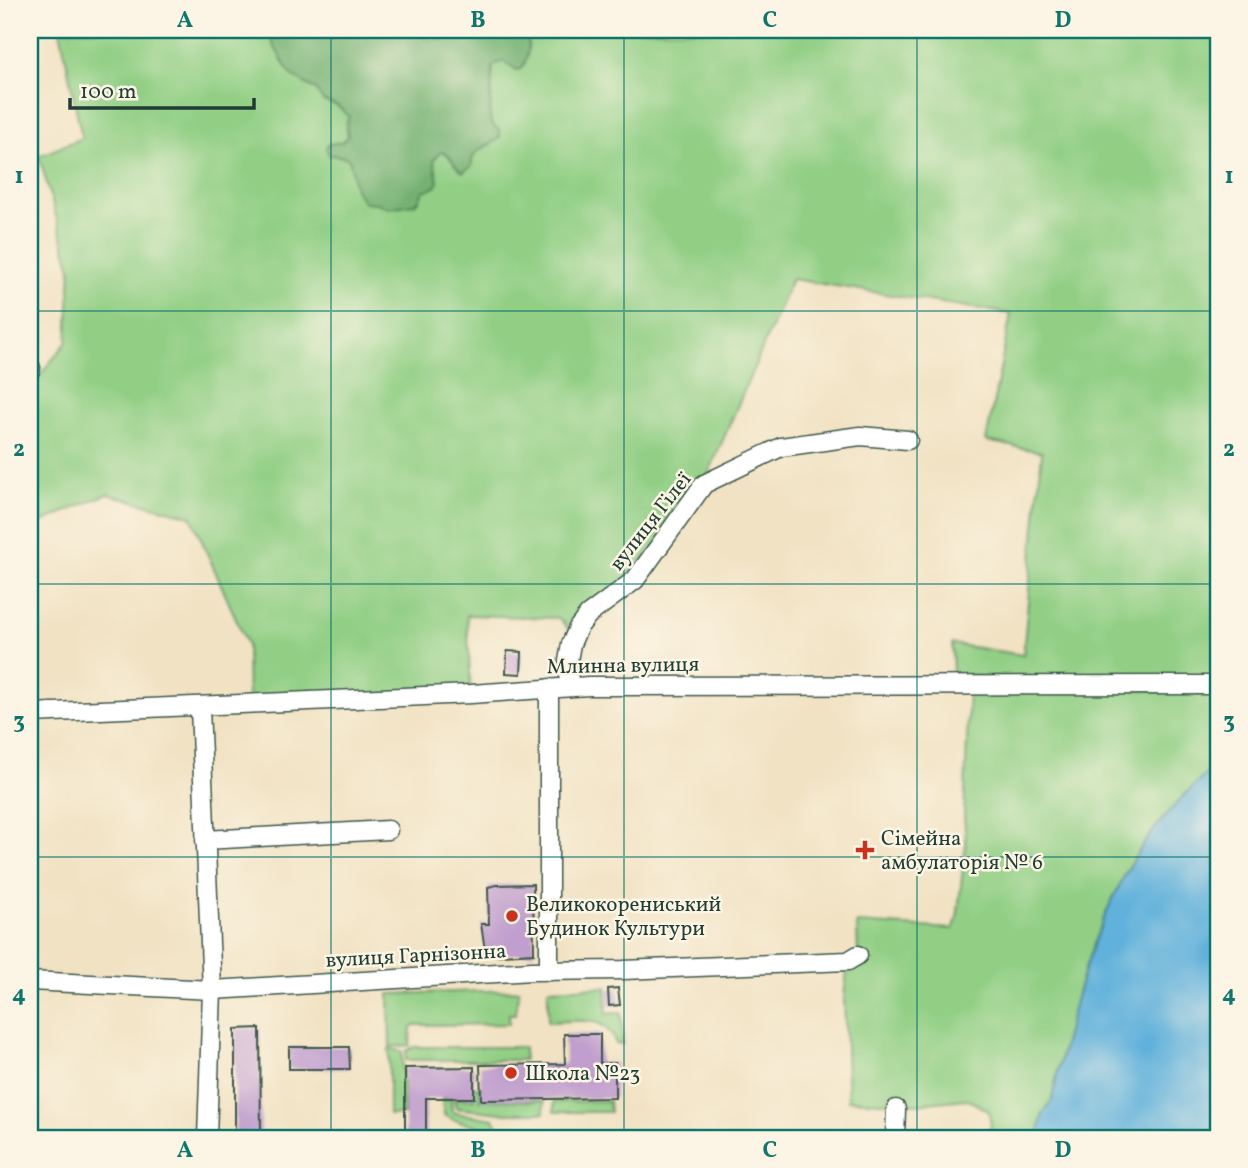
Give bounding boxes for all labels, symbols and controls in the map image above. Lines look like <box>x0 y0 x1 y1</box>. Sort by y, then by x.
text: A <box>177 5 193 37</box>
text: B <box>470 5 486 37</box>
text: C <box>763 5 777 37</box>
text: D <box>1055 5 1072 37</box>
scale bar <box>70 66 254 110</box>
text: 100 m <box>80 78 137 107</box>
text: 1 <box>14 161 24 193</box>
text: 1 <box>1224 161 1234 193</box>
text: 2 <box>13 434 25 466</box>
text: 2 <box>1223 434 1235 466</box>
street label: вулиця Гілеї <box>603 467 699 577</box>
street label: Млинна вулиця <box>546 651 700 682</box>
text: 3 <box>13 706 25 738</box>
text: 3 <box>1223 706 1235 738</box>
place label: Сімейна амбулаторія № 6 <box>881 825 1043 878</box>
marker: Сімейна амбулаторія № 6 <box>855 840 875 860</box>
place label: Великокорениський Будинок Культури <box>526 891 722 944</box>
marker: Великокорениський Будинок Культури <box>504 908 520 924</box>
street label: вулиця Гарнізонна <box>325 937 507 976</box>
text: 4 <box>12 979 26 1011</box>
text: 4 <box>1222 979 1236 1011</box>
place label: Школа №23 <box>525 1060 640 1089</box>
marker: Школа №23 <box>503 1065 519 1081</box>
text: A <box>177 1135 193 1167</box>
text: B <box>470 1135 486 1167</box>
text: C <box>763 1135 777 1167</box>
text: D <box>1055 1135 1072 1167</box>

